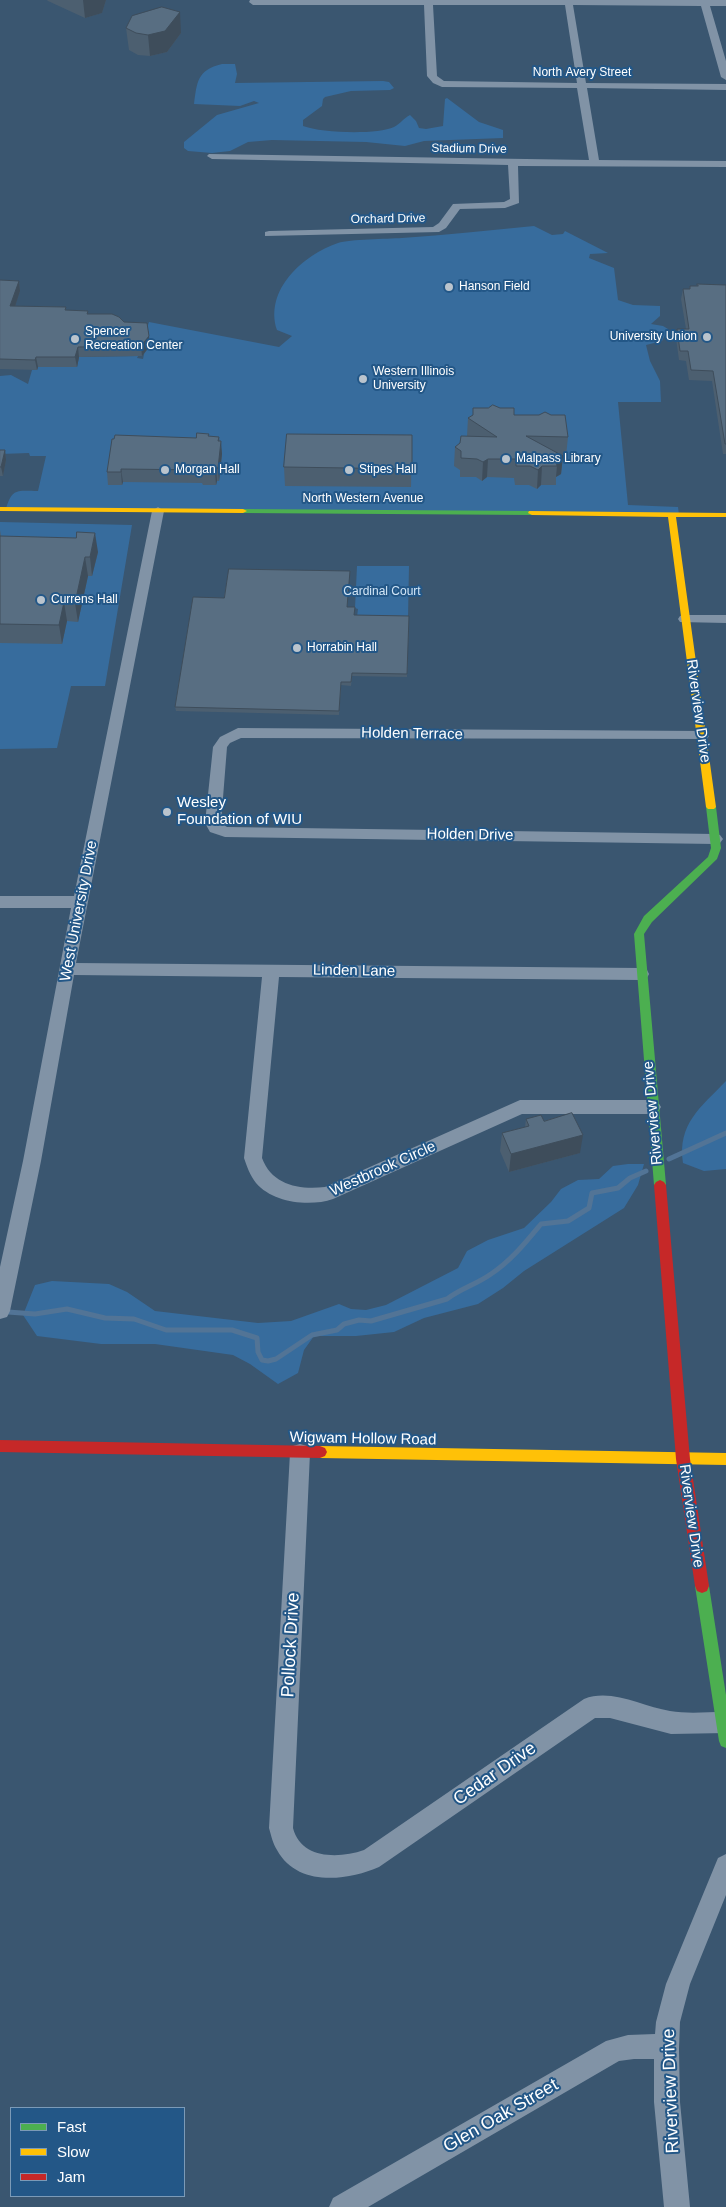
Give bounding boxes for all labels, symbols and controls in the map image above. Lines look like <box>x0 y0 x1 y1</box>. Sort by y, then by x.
street label: North Avery Street <box>533 66 631 80</box>
street label: Stadium Drive <box>431 141 507 157</box>
street label: Orchard Drive <box>351 211 425 227</box>
place label: Hanson Field <box>459 280 530 294</box>
marker: Hanson Field <box>443 281 455 293</box>
place label: Spencer Recreation Center <box>85 325 182 353</box>
place label: University Union <box>610 330 697 344</box>
marker: University Union <box>701 331 713 343</box>
marker: Spencer Recreation Center <box>69 333 81 345</box>
place label: Western Illinois University <box>373 365 454 393</box>
marker: Western Illinois University <box>357 373 369 385</box>
place label: Malpass Library <box>516 452 601 466</box>
marker: Malpass Library <box>500 453 512 465</box>
place label: Morgan Hall <box>175 463 240 477</box>
place label: Stipes Hall <box>359 463 416 477</box>
marker: Morgan Hall <box>159 464 171 476</box>
marker: Stipes Hall <box>343 464 355 476</box>
street label: North Western Avenue <box>303 492 423 506</box>
park label: Cardinal Court <box>343 585 421 599</box>
place label: Currens Hall <box>51 593 118 607</box>
marker: Currens Hall <box>35 594 47 606</box>
place label: Horrabin Hall <box>307 641 377 655</box>
marker: Horrabin Hall <box>291 642 303 654</box>
street label: Riverview Drive <box>682 658 714 764</box>
street label: Holden Terrace <box>361 724 463 744</box>
place label: Wesley Foundation of WIU <box>177 794 302 829</box>
marker: Wesley Foundation of WIU <box>161 806 173 818</box>
street label: Holden Drive <box>426 825 514 845</box>
street label: West University Drive <box>57 839 101 983</box>
street label: Linden Lane <box>313 961 395 981</box>
street label: Riverview Drive <box>639 1060 667 1166</box>
street label: Westbrook Circle <box>327 1138 439 1200</box>
street label: Wigwam Hollow Road <box>289 1429 437 1449</box>
street label: Riverview Drive <box>675 1463 707 1569</box>
street label: Pollock Drive <box>277 1592 305 1698</box>
street label: Cedar Drive <box>449 1738 541 1810</box>
street label: Riverview Drive <box>658 2028 684 2154</box>
street label: Glen Oak Street <box>440 2074 562 2158</box>
legend <box>10 2107 185 2197</box>
text: Fast <box>57 2118 86 2135</box>
text: Slow <box>57 2143 90 2160</box>
text: Jam <box>57 2168 85 2185</box>

